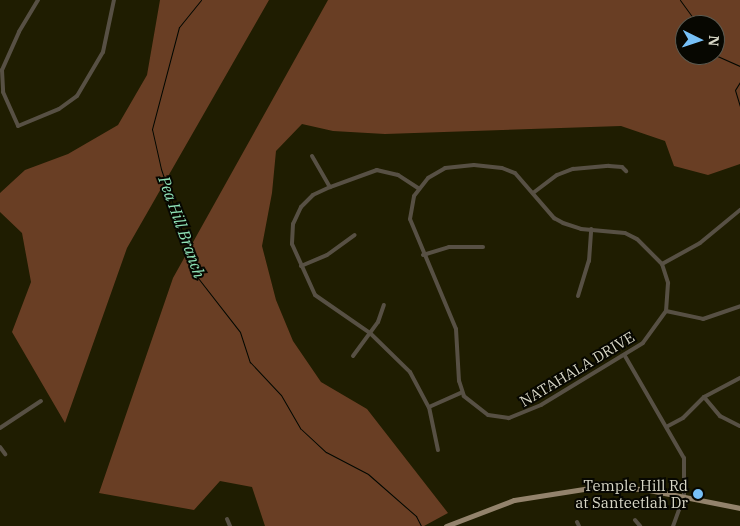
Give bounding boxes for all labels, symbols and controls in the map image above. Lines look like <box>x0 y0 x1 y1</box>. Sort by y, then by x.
north arrow <box>675 15 725 65</box>
text: N <box>705 35 723 47</box>
water label: Pea Hill Branch <box>155 173 209 281</box>
street label: NATAHALA DRIVE <box>516 328 638 410</box>
place label: Temple Hill Rd at Santeetlah Dr <box>575 476 688 511</box>
marker: Temple Hill Rd at Santeetlah Dr <box>692 488 704 500</box>

